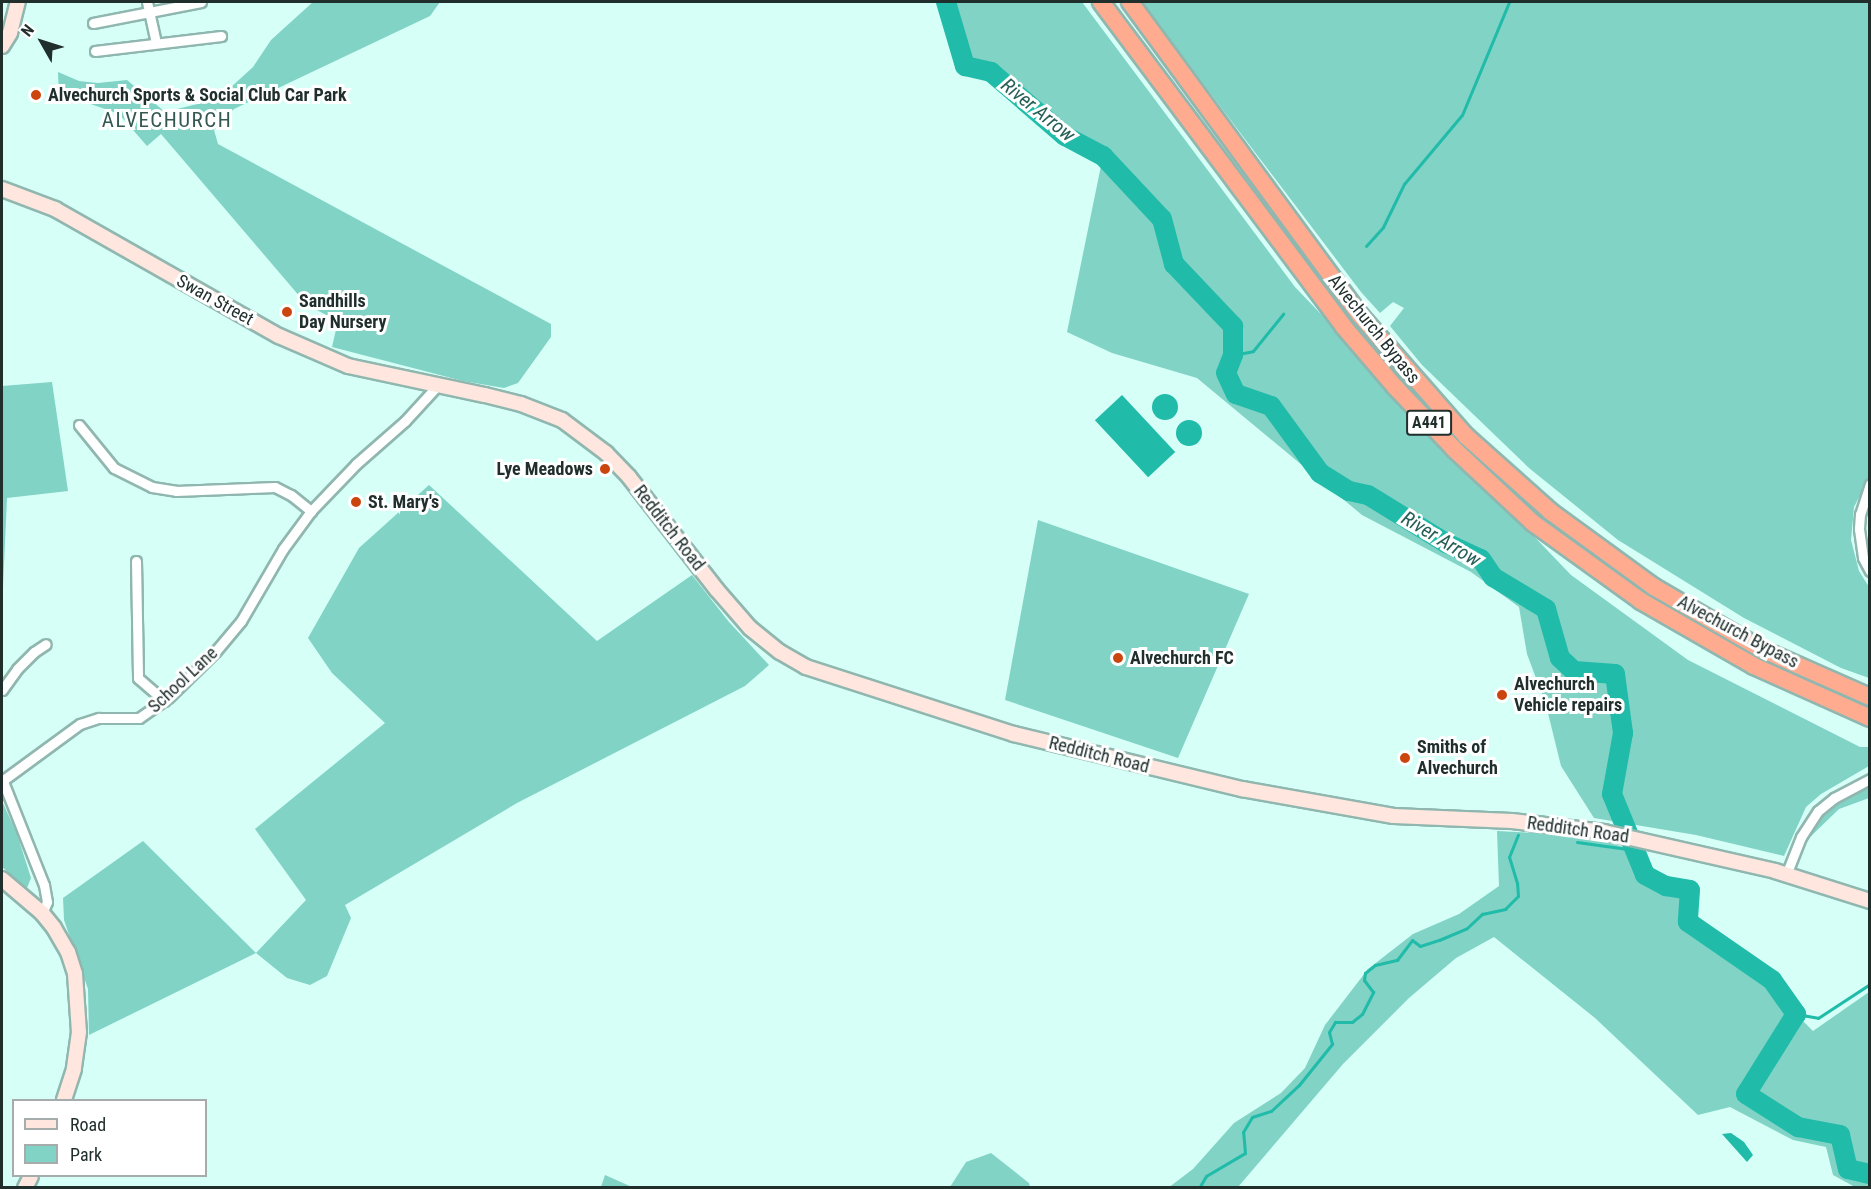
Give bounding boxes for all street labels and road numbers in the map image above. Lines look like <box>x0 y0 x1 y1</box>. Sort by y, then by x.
street label: Swan Street <box>173 270 257 330</box>
street label: Alvechurch Bypass <box>1323 270 1425 388</box>
road number: A441 <box>1405 410 1453 436</box>
street label: Redditch Road <box>629 481 709 575</box>
street label: Alvechurch Bypass <box>1674 591 1802 673</box>
street label: School Lane <box>144 642 222 718</box>
street label: Redditch Road <box>1047 732 1151 778</box>
street label: Redditch Road <box>1526 812 1630 848</box>

